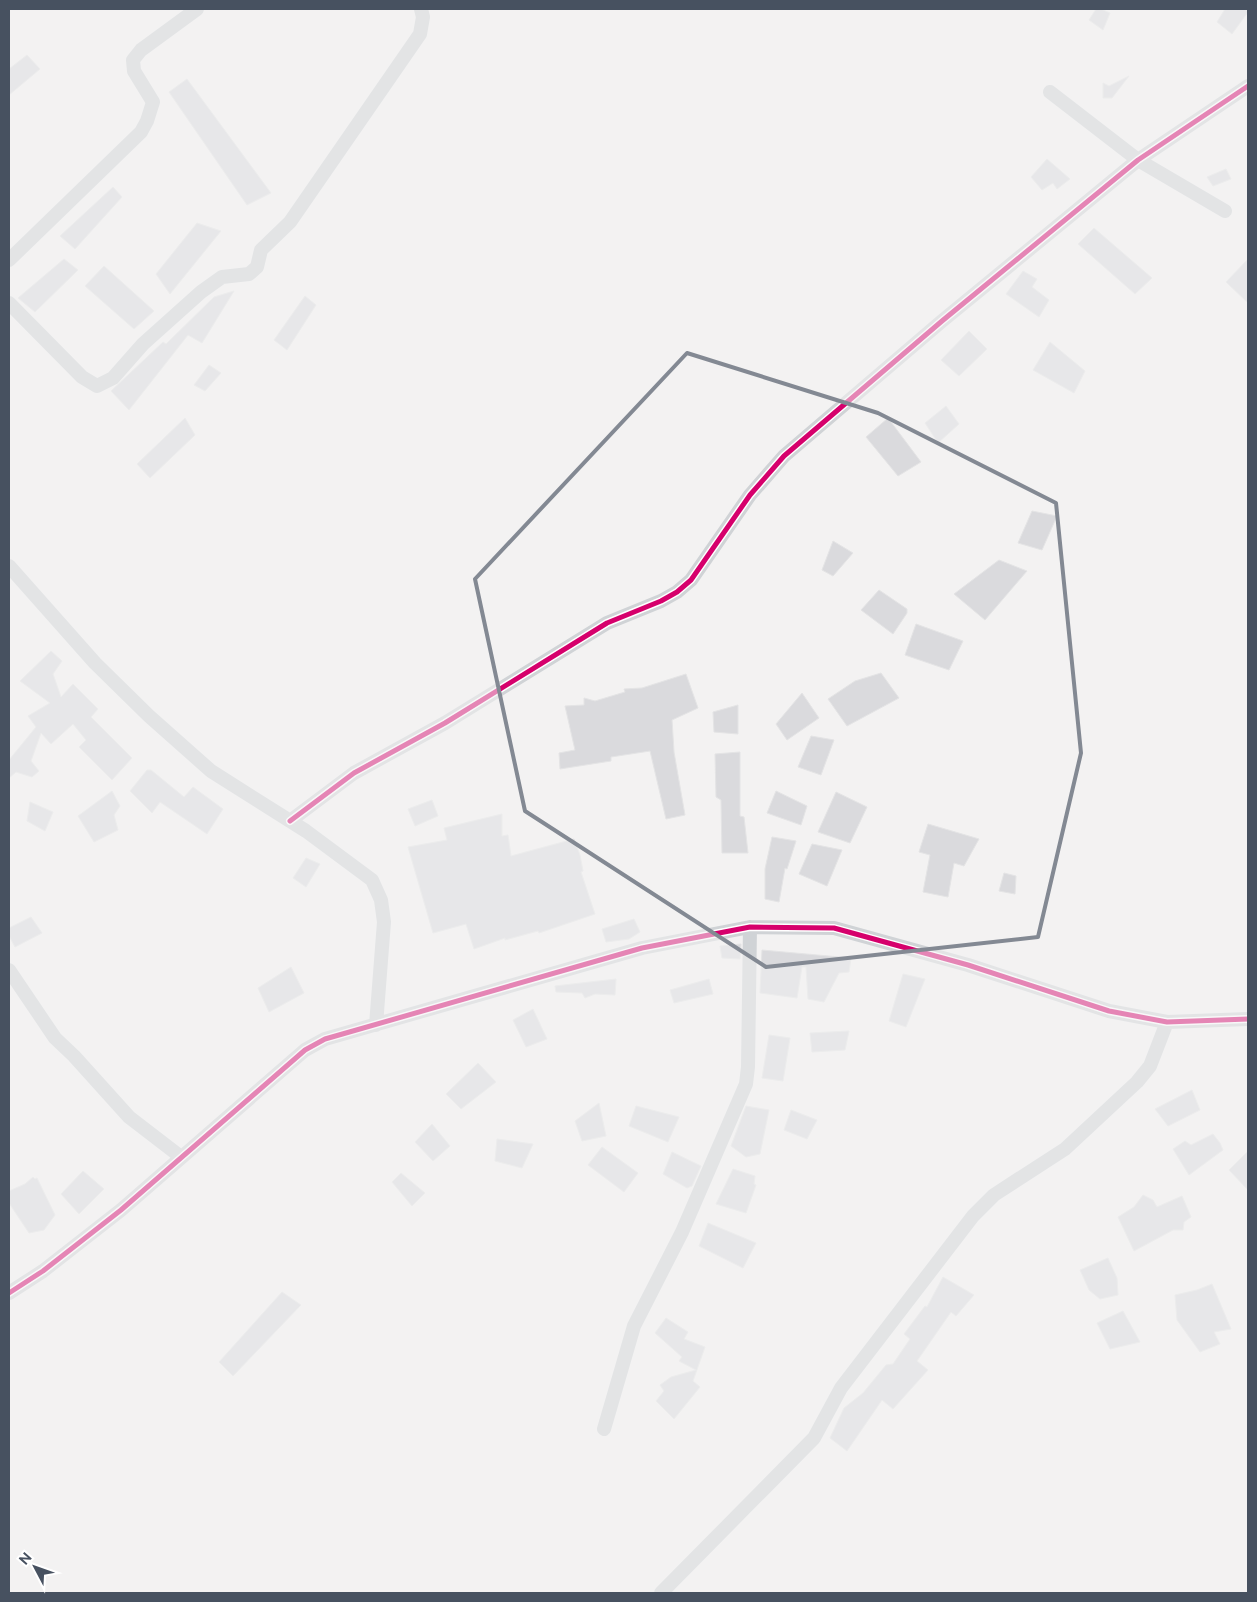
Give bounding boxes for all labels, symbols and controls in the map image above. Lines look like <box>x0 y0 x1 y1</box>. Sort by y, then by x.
north arrow <box>10 1542 60 1592</box>
text: N <box>16 1549 35 1568</box>

